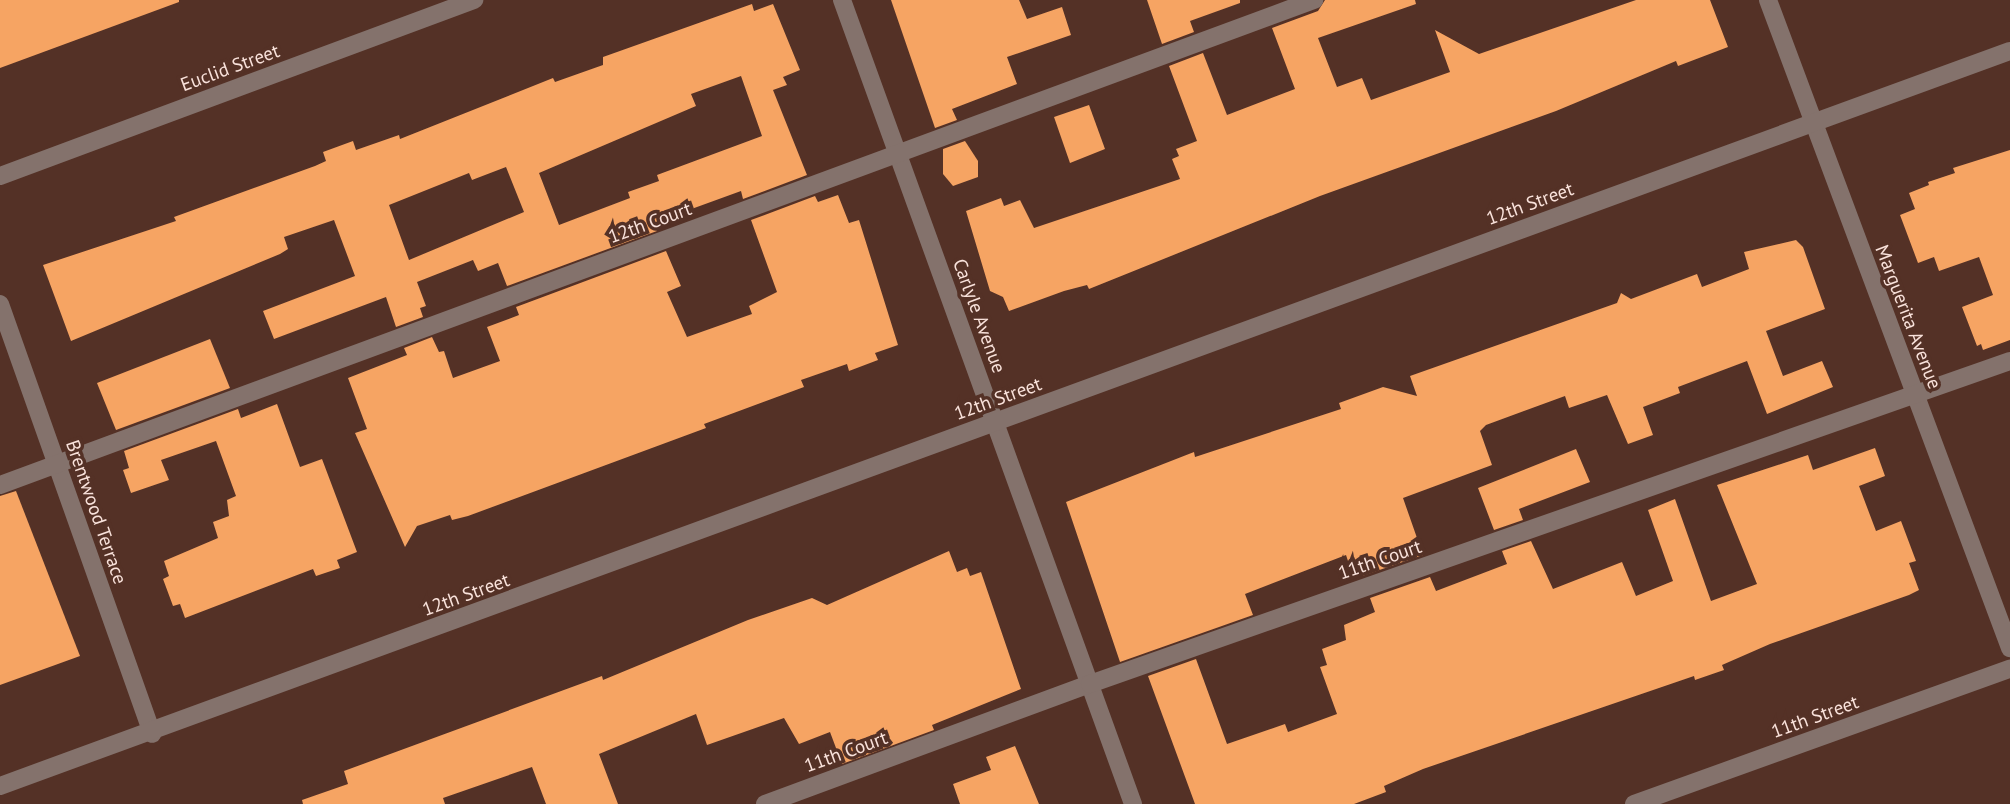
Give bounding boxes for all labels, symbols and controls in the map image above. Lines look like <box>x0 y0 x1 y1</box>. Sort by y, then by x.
street label: Euclid Street <box>177 40 283 96</box>
street label: 12th Street <box>1483 178 1577 230</box>
street label: 12th Court <box>605 197 695 249</box>
street label: Marguerita Avenue <box>1870 242 1946 392</box>
street label: Carlyle Avenue <box>948 256 1010 376</box>
street label: 12th Street <box>951 373 1045 425</box>
street label: Brentwood Terrace <box>61 437 131 587</box>
street label: 11th Court <box>1335 535 1425 585</box>
street label: 12th Street <box>419 569 513 621</box>
street label: 11th Street <box>1768 691 1862 743</box>
street label: 11th Court <box>801 726 891 778</box>

